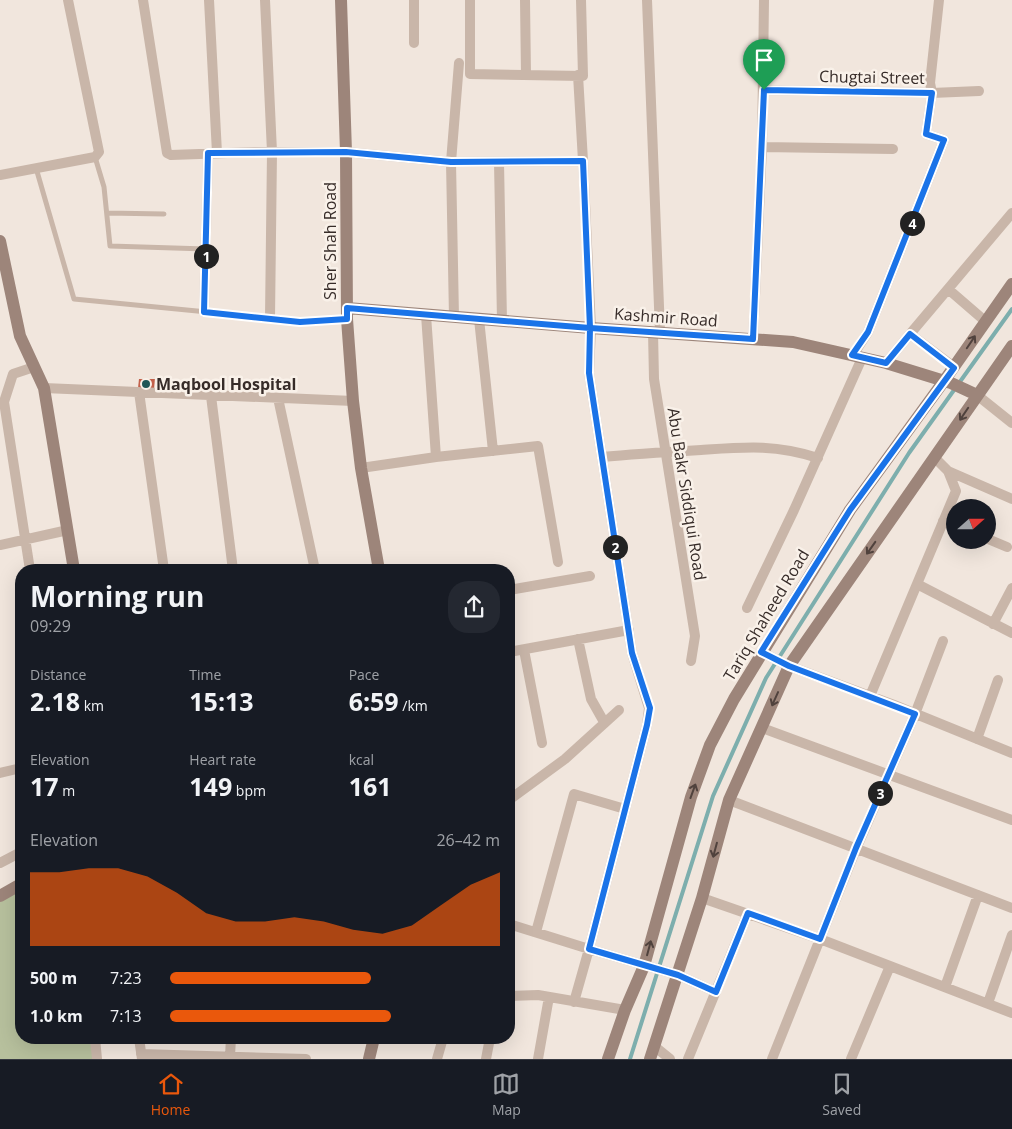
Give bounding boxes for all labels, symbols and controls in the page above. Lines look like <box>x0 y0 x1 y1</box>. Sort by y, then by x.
pin <box>743 39 785 90</box>
icon: arrive <box>750 46 778 74</box>
street label: Chugtai Street <box>819 65 925 89</box>
street label: Sher Shah Road <box>319 182 341 300</box>
pin: 4 <box>900 210 924 236</box>
text: 4 <box>908 214 917 233</box>
pin: 1 <box>194 244 218 268</box>
text: 1 <box>202 247 211 266</box>
street label: Kashmir Road <box>613 302 719 332</box>
one-way arrow <box>966 335 976 349</box>
place label: Maqbool Hospital <box>156 373 296 395</box>
marker: Maqbool Hospital <box>140 378 152 390</box>
street label: Abu Bakr Siddiqui Road <box>662 406 712 582</box>
one-way arrow <box>959 407 969 421</box>
north arrow <box>946 499 996 549</box>
map controls <box>946 499 996 549</box>
pin: 2 <box>602 534 628 560</box>
text: 2 <box>611 538 620 557</box>
one-way arrow <box>866 540 876 554</box>
street label: Tariq Shaheed Road <box>718 545 814 685</box>
text: Morning run <box>30 577 204 615</box>
button: share <box>448 581 500 633</box>
text: 09:29 <box>30 615 71 637</box>
text: Distance <box>30 665 86 684</box>
text: Time <box>189 665 221 684</box>
text: Pace <box>349 665 379 684</box>
text: 2.18 <box>30 684 80 718</box>
text: 15:13 <box>189 684 254 718</box>
text: 6:59 <box>349 684 399 718</box>
one-way arrow <box>769 691 779 706</box>
text: km <box>80 696 104 715</box>
text: /km <box>399 696 428 715</box>
text: Elevation <box>30 750 89 769</box>
text: Heart rate <box>189 750 256 769</box>
text: kcal <box>349 750 374 769</box>
text: 17 <box>30 769 59 803</box>
text: 149 <box>189 769 232 803</box>
text: 161 <box>349 769 392 803</box>
pin: 3 <box>868 780 892 806</box>
text: m <box>59 781 75 800</box>
text: bpm <box>232 781 266 800</box>
one-way arrow <box>689 784 698 799</box>
text: 3 <box>876 784 885 803</box>
text: Elevation <box>30 829 98 851</box>
text: 26–42 m <box>436 829 500 851</box>
one-way arrow <box>710 841 720 857</box>
one-way arrow <box>645 940 655 956</box>
text: 500 m <box>30 967 77 989</box>
text: 7:23 <box>110 967 142 989</box>
text: 1.0 km <box>30 1005 83 1027</box>
text: 7:13 <box>110 1005 142 1027</box>
tab: Home <box>151 1070 190 1119</box>
tab: Map <box>492 1070 521 1119</box>
tab: Saved <box>822 1070 861 1119</box>

